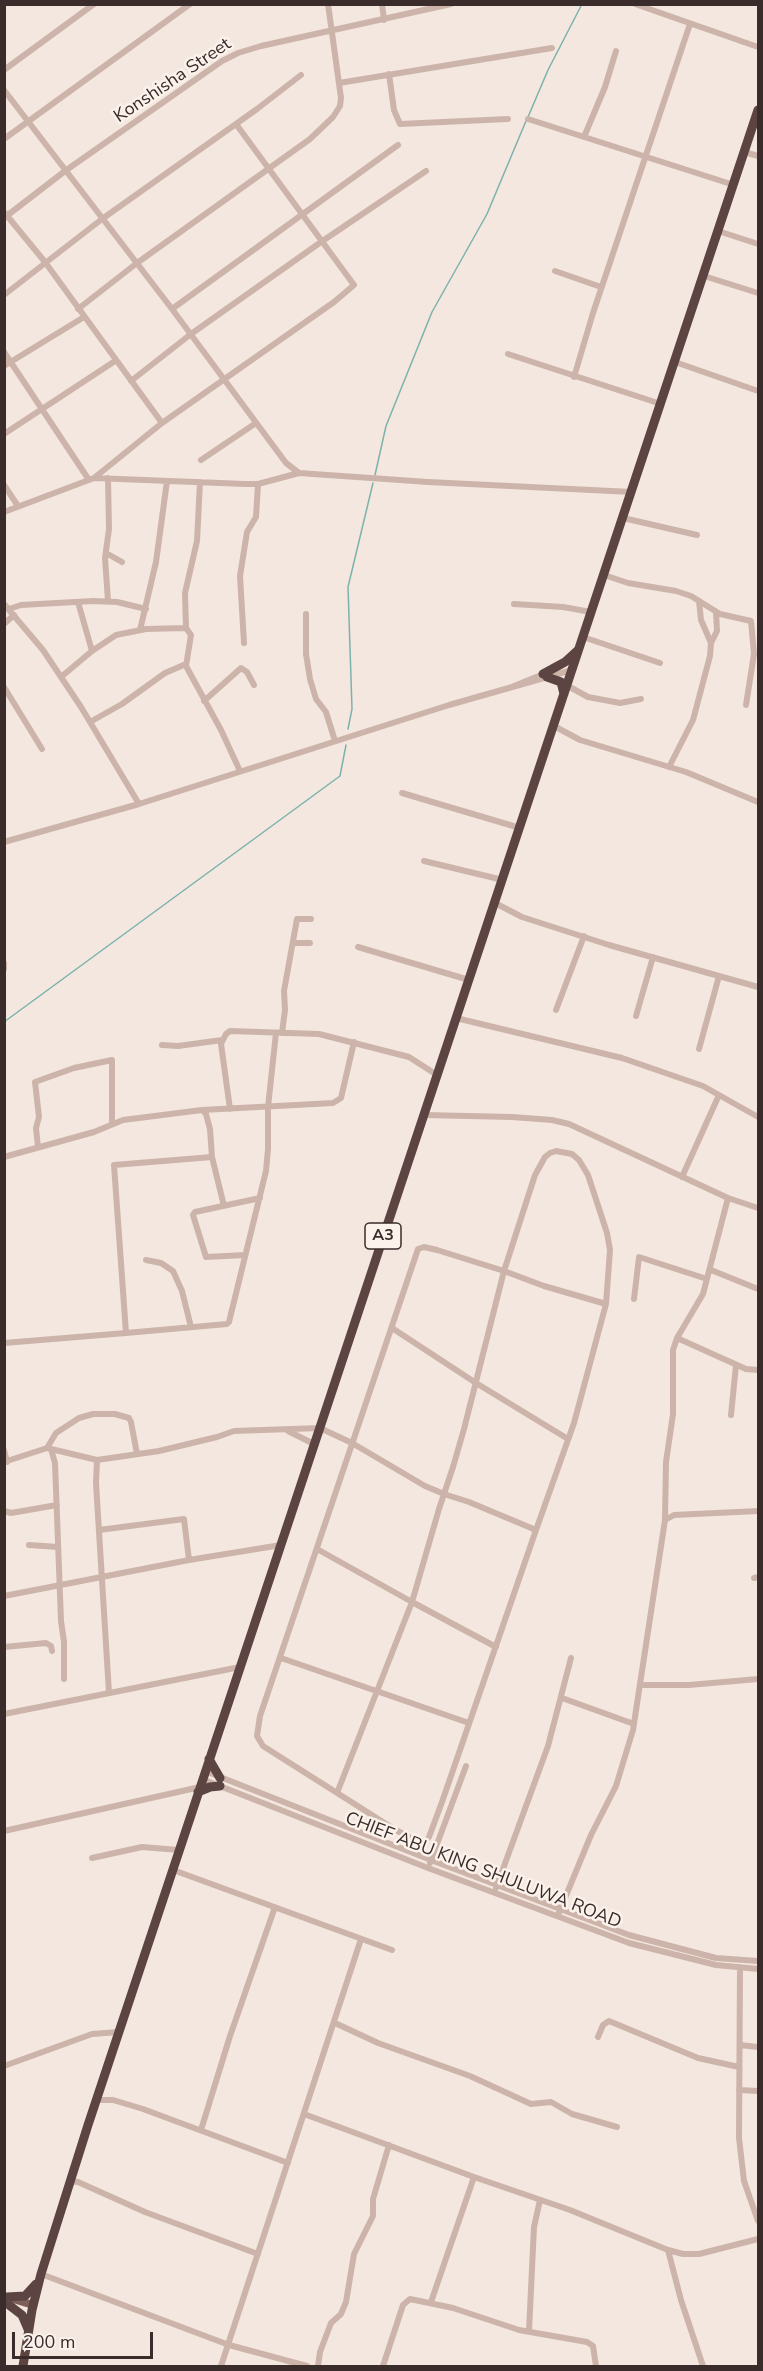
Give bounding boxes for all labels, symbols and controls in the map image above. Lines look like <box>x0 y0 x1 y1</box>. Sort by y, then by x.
street label: Konshisha Street <box>110 34 236 128</box>
road number: A3 <box>365 1223 401 1249</box>
street label: CHIEF ABU KING SHULUWA ROAD <box>342 1808 624 1934</box>
scale bar <box>15 2320 156 2358</box>
text: 200 m <box>23 2330 75 2354</box>

